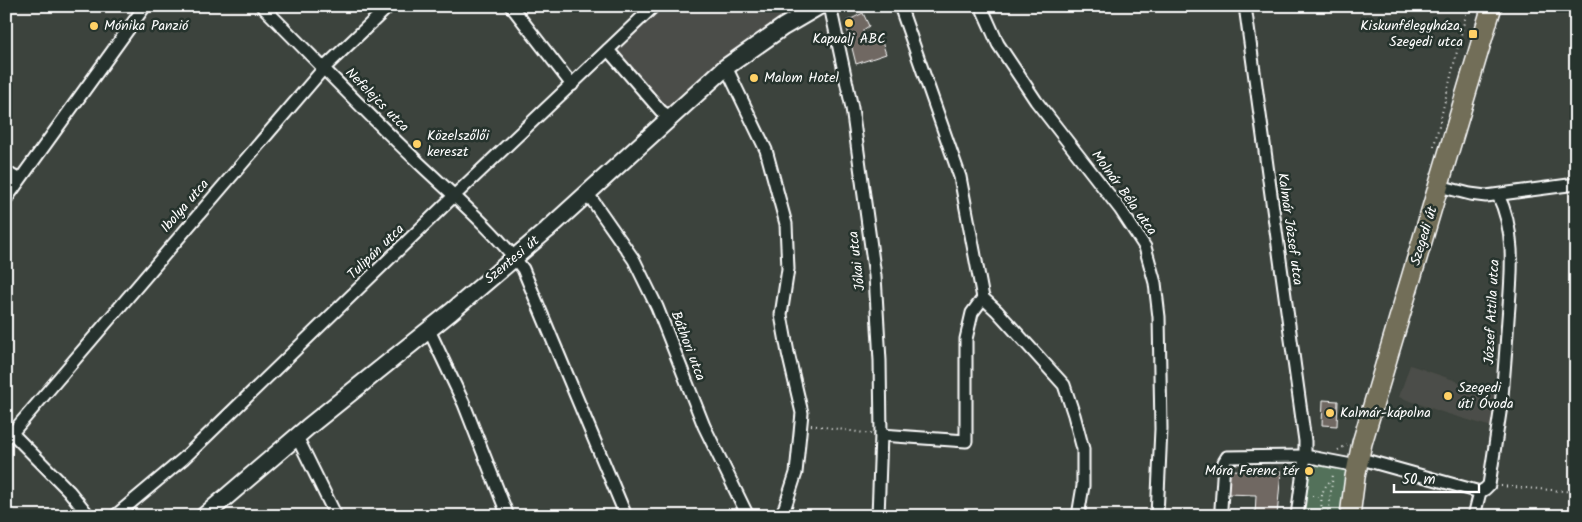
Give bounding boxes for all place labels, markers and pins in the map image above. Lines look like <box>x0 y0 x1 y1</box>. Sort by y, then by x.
place label: Mónika Panzió <box>104 15 189 37</box>
place label: Kiskunfélegyháza, Szegedi utca <box>1360 15 1463 53</box>
marker: Kapualj ABC <box>843 17 855 29</box>
marker: Mónika Panzió <box>88 20 100 32</box>
place label: Kapualj ABC <box>812 28 886 50</box>
marker: Kiskunfélegyháza, Szegedi utca <box>1467 28 1479 40</box>
place label: Malom Hotel <box>764 67 840 89</box>
marker: Malom Hotel <box>748 72 760 84</box>
place label: Közelszőlői kereszt <box>427 125 490 163</box>
marker: Közelszőlői kereszt <box>411 138 423 150</box>
place label: Szegedi úti Óvoda <box>1458 377 1513 415</box>
marker: Szegedi úti Óvoda <box>1442 390 1454 402</box>
place label: Kalmár-kápolna <box>1340 402 1431 424</box>
marker: Kalmár-kápolna <box>1324 407 1336 419</box>
place label: Móra Ferenc tér <box>1205 460 1300 482</box>
marker: Móra Ferenc tér <box>1303 465 1315 477</box>

